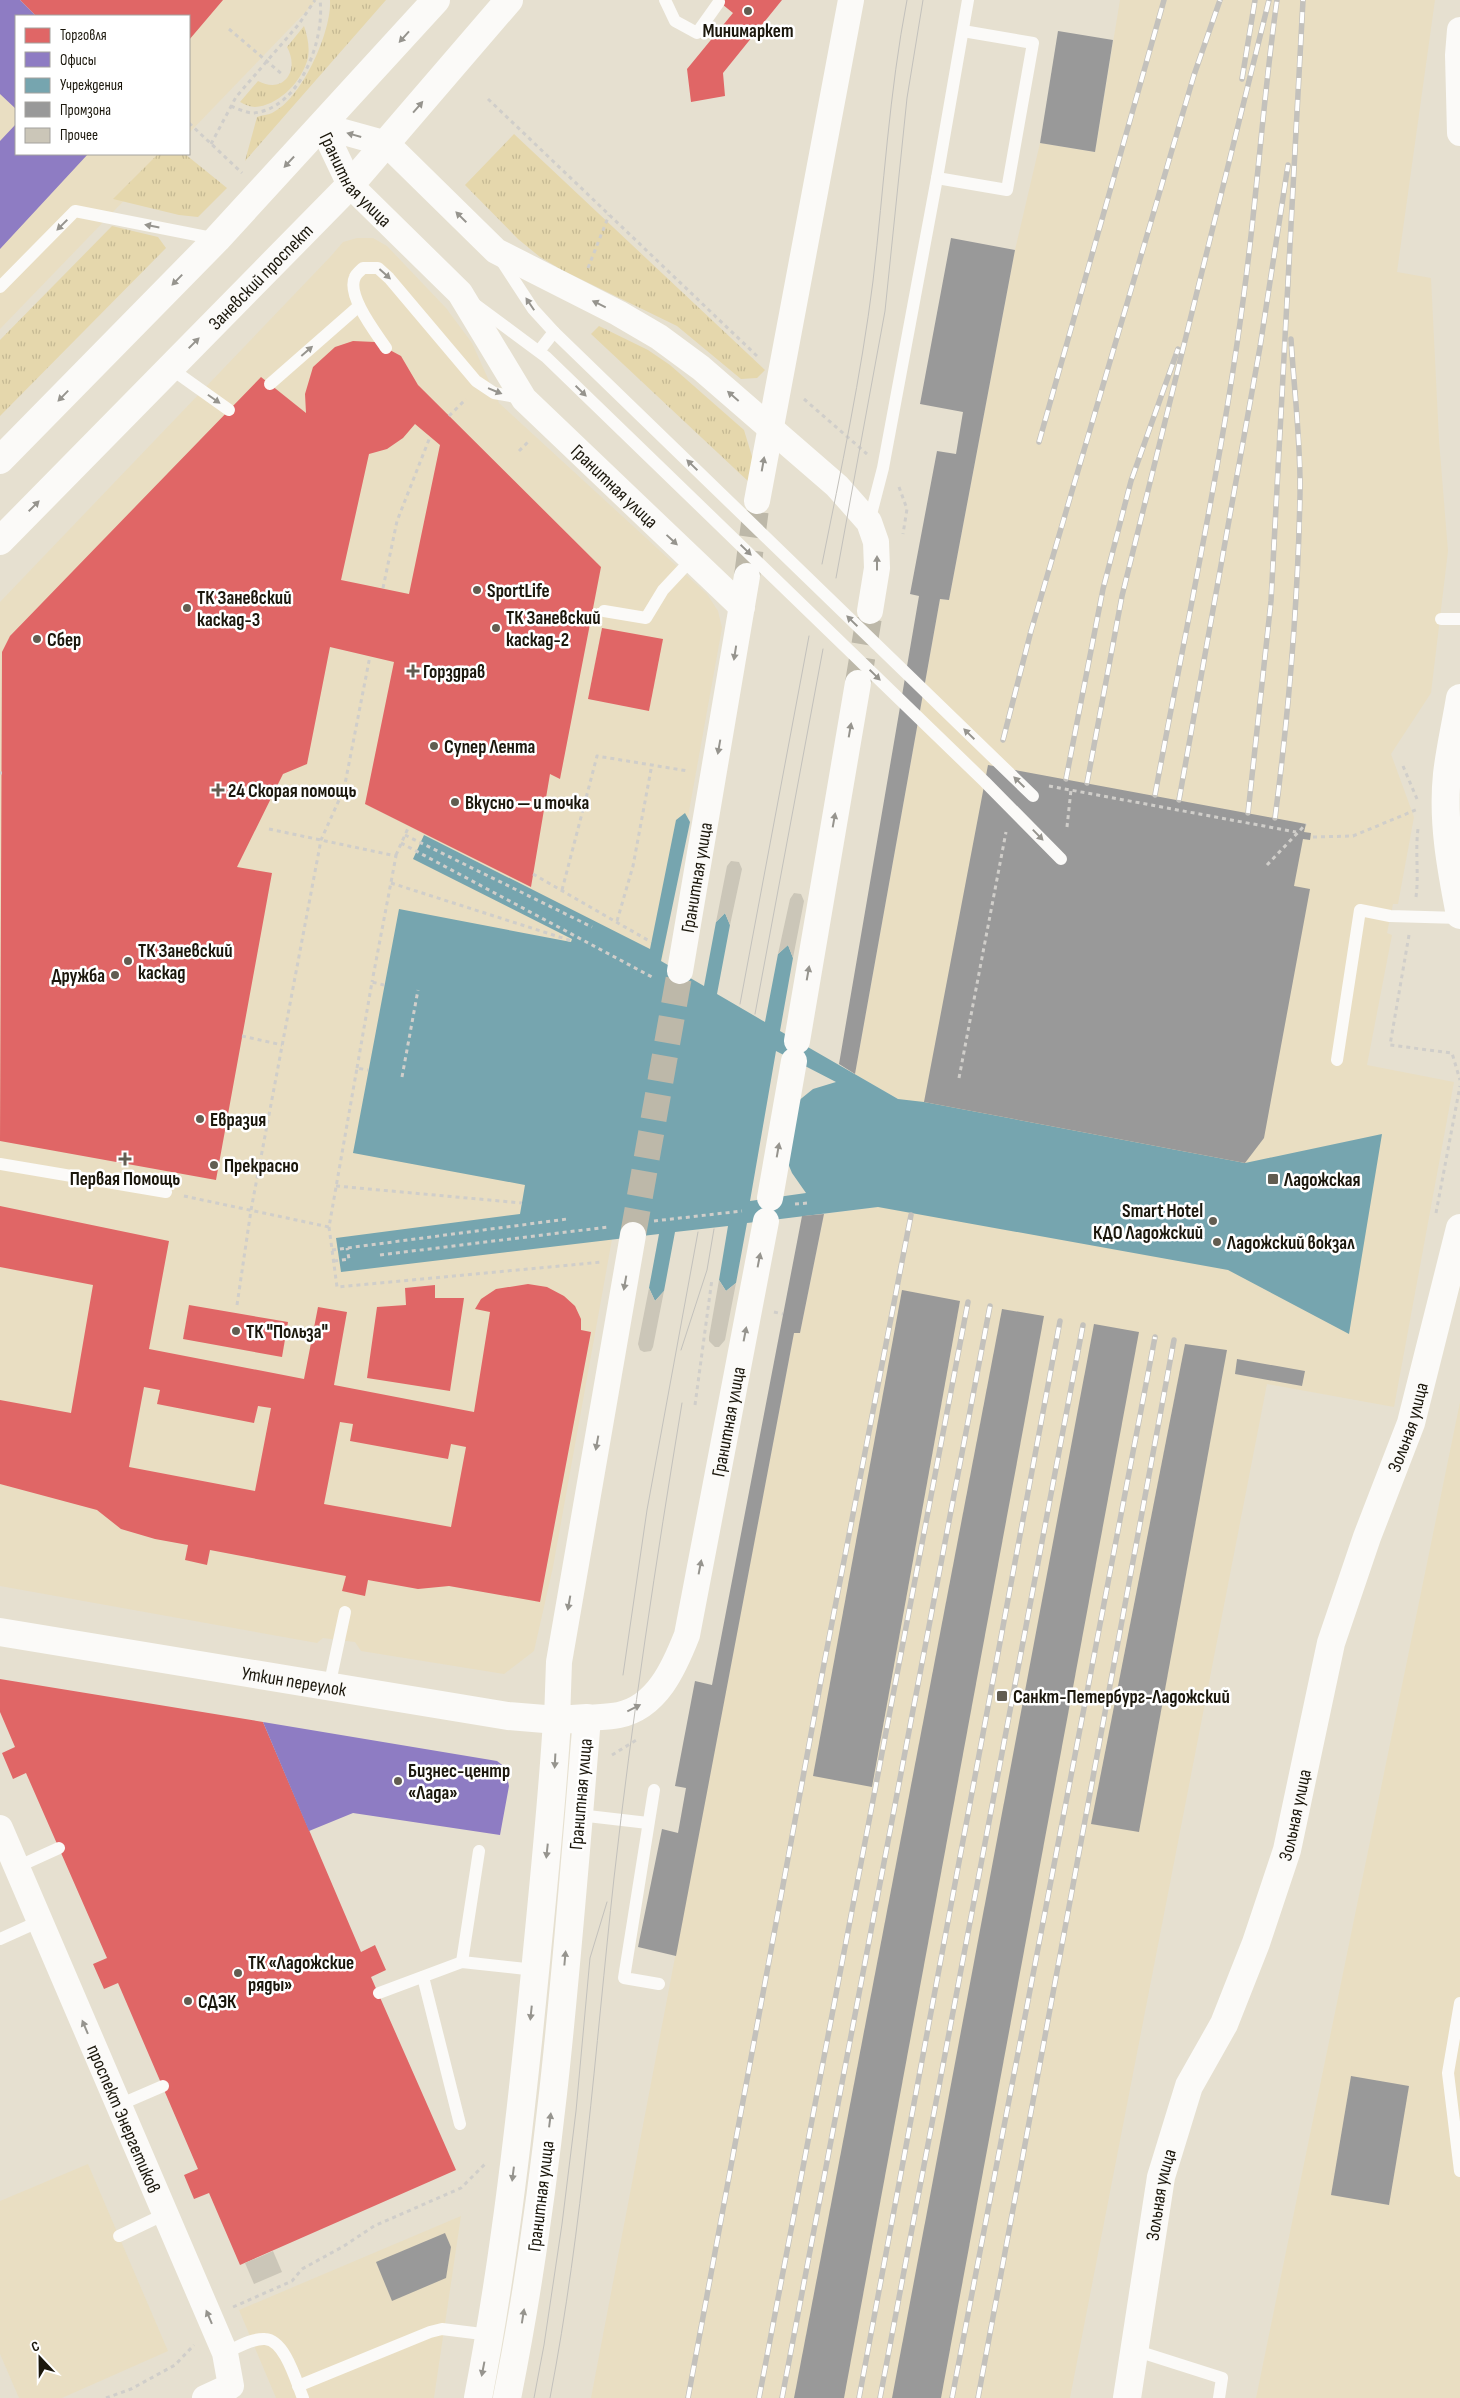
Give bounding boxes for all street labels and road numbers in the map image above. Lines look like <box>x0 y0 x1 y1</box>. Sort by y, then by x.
street label: Гранитная улица <box>314 129 396 232</box>
street label: Заневский проспект <box>204 220 318 335</box>
street label: Гранитная улица <box>566 440 662 534</box>
street label: Гранитная улица <box>677 821 718 935</box>
street label: Гранитная улица <box>707 1365 751 1479</box>
street label: Зольная улица <box>1383 1380 1434 1476</box>
street label: Уткин переулок <box>240 1662 349 1702</box>
street label: Гранитная улица <box>565 1738 598 1851</box>
street label: Зольная улица <box>1274 1767 1317 1864</box>
street label: проспект Энергетиков <box>81 2041 165 2197</box>
street label: Гранитная улица <box>523 2139 560 2253</box>
street label: Зольная улица <box>1141 2146 1182 2242</box>

